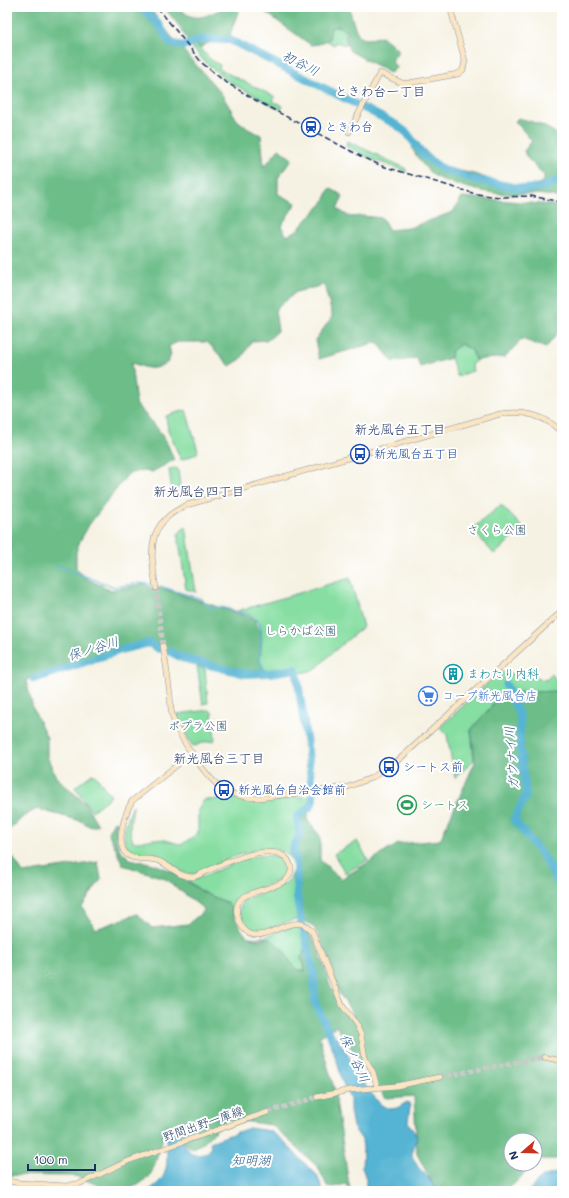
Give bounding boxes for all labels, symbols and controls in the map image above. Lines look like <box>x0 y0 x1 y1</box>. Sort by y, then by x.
water label: 初谷川 <box>280 46 322 79</box>
district label: ときわ台一丁目 <box>334 82 426 99</box>
station icon: ときわ台 <box>300 116 322 138</box>
place label: ときわ台 <box>325 118 373 134</box>
district label: 新光風台五丁目 <box>354 420 446 437</box>
bus stop icon: 新光風台五丁目 <box>349 443 371 465</box>
place label: 新光風台五丁目 <box>374 445 458 461</box>
district label: 新光風台四丁目 <box>153 482 245 499</box>
park label: さくら公園 <box>467 521 527 537</box>
park label: しらかば公園 <box>265 622 337 638</box>
water label: 保ノ谷川 <box>65 632 120 663</box>
building icon: まわたり内科 <box>442 663 464 685</box>
place label: まわたり内科 <box>467 665 539 681</box>
supermarket icon: コープ新光風台店 <box>417 685 439 707</box>
place label: コープ新光風台店 <box>442 687 538 703</box>
park label: ポプラ公園 <box>168 717 228 733</box>
water label: ガウナイ川 <box>500 726 521 791</box>
district label: 新光風台三丁目 <box>173 749 265 766</box>
bus stop icon: シートス前 <box>378 756 400 778</box>
place label: シートス前 <box>403 758 463 774</box>
bus stop icon: 新光風台自治会館前 <box>213 779 235 801</box>
place label: 新光風台自治会館前 <box>238 781 346 797</box>
sports icon: シートス <box>396 794 418 816</box>
place label: シートス <box>421 796 469 812</box>
water label: 保ノ谷川 <box>337 1031 374 1085</box>
street label: 野間出野一庫線 <box>160 1102 245 1144</box>
north arrow <box>503 1132 543 1172</box>
scale bar <box>28 1146 95 1172</box>
text: N <box>505 1149 522 1162</box>
text: 100 m <box>34 1151 68 1167</box>
water label: 知明湖 <box>231 1151 271 1168</box>

